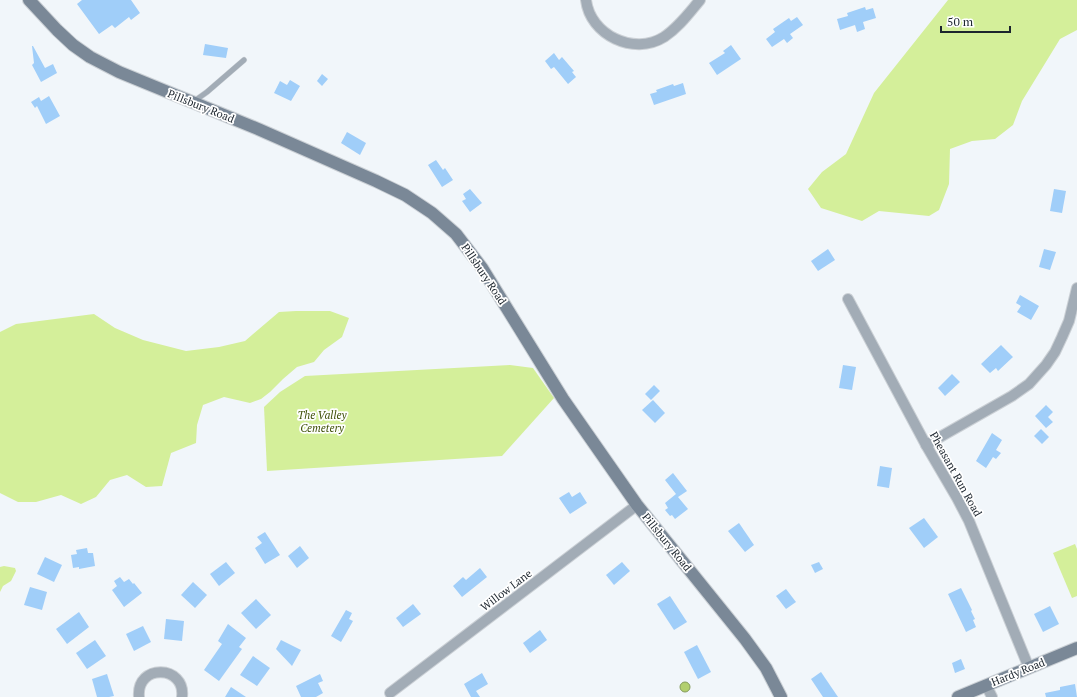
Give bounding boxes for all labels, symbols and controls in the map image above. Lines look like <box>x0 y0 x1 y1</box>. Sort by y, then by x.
scale bar <box>941 8 1010 34</box>
text: 50 m <box>947 14 974 29</box>
street label: Pillsbury Road <box>166 86 236 126</box>
street label: Pillsbury Road <box>458 241 510 307</box>
park label: The Valley Cemetery <box>298 408 347 435</box>
street label: Pheasant Run Road <box>927 429 985 519</box>
street label: Pillsbury Road <box>639 510 695 574</box>
street label: Willow Lane <box>478 566 535 614</box>
street label: Hardy Road <box>989 655 1047 689</box>

